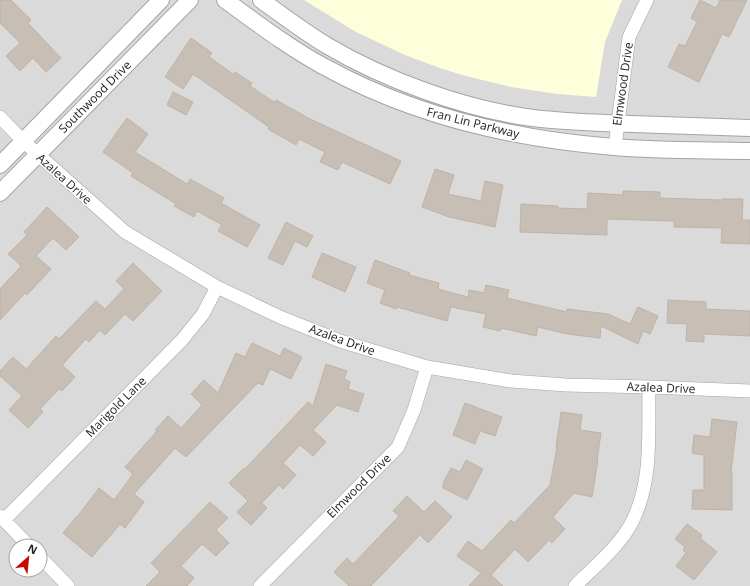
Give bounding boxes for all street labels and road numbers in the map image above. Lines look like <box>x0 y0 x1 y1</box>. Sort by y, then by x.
street label: Elmwood Drive <box>608 41 637 127</box>
street label: Southwood Drive <box>55 56 135 137</box>
street label: Fran Lin Parkway <box>425 103 522 143</box>
street label: Azalea Drive <box>33 149 96 208</box>
street label: Azalea Drive <box>307 320 378 359</box>
street label: Marigold Lane <box>81 372 150 441</box>
street label: Azalea Drive <box>626 378 696 397</box>
street label: Elmwood Drive <box>323 450 395 521</box>

